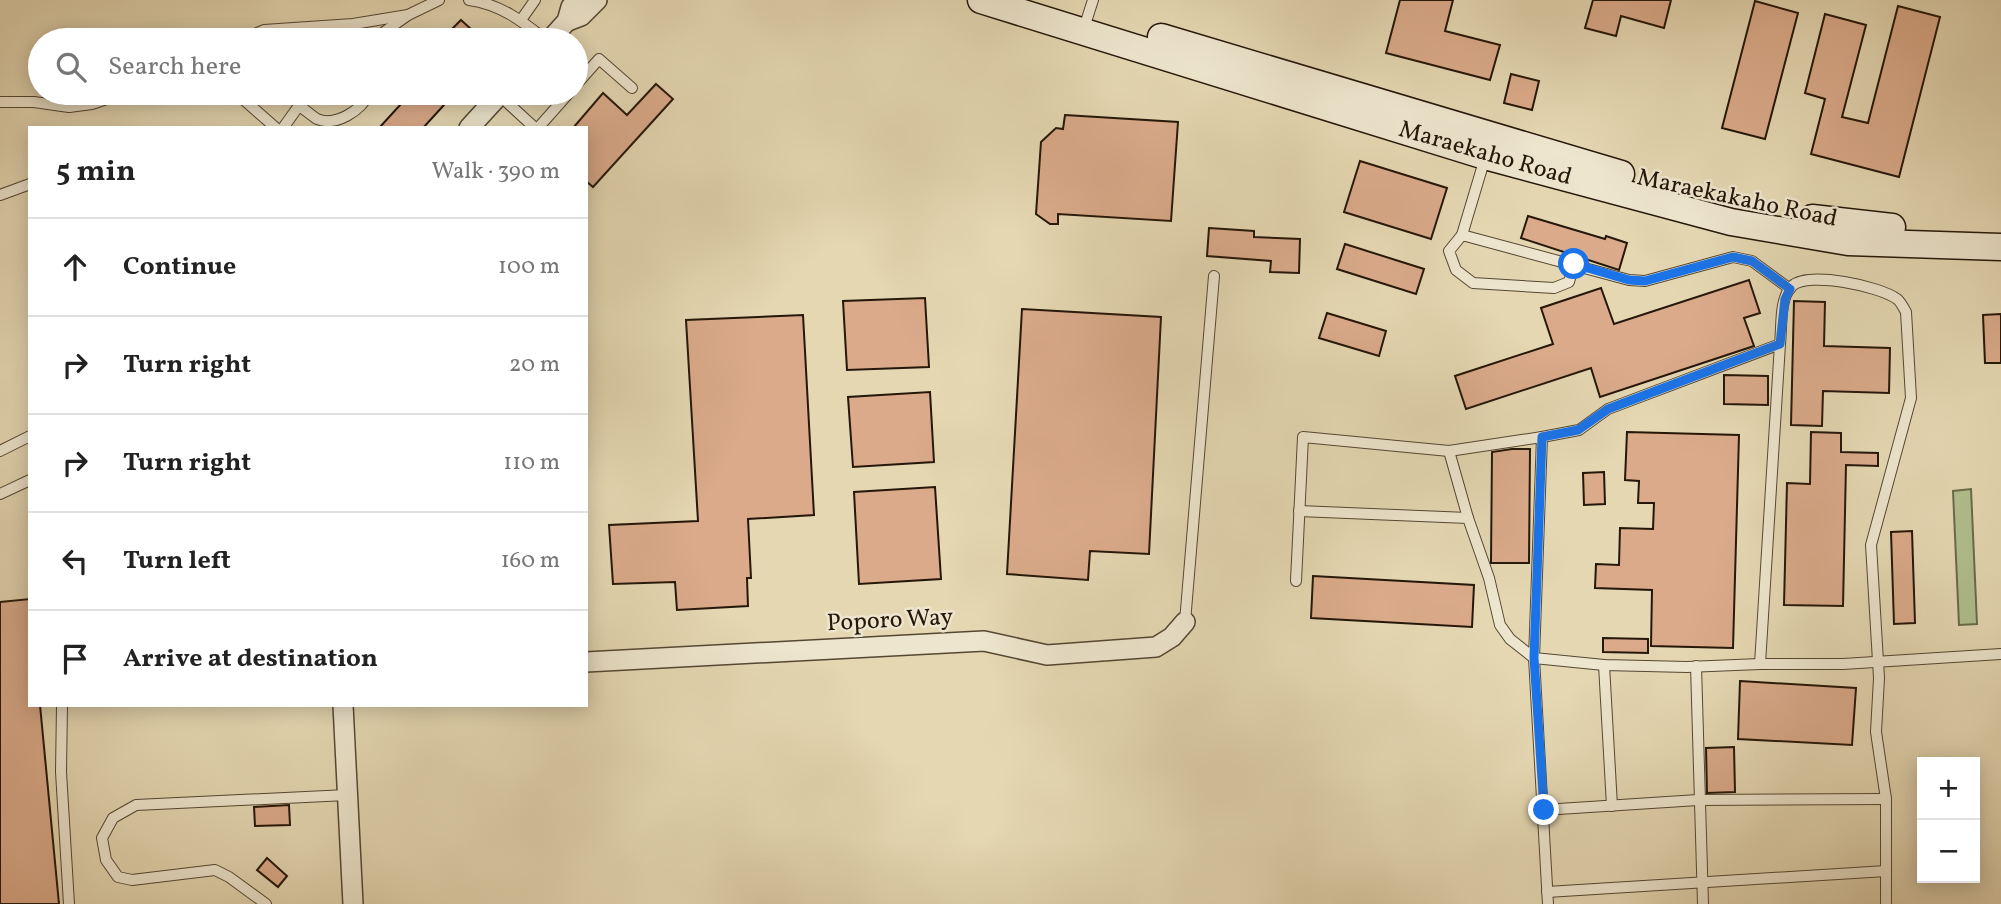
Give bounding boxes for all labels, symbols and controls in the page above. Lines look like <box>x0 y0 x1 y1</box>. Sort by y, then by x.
search box <box>28 28 588 105</box>
icon: search <box>52 48 90 86</box>
text: Search here <box>108 49 241 85</box>
street label: Maraekaho Road <box>1394 113 1576 195</box>
text: 5 min <box>56 151 136 193</box>
text: Walk · 390 m <box>431 156 560 188</box>
street label: Maraekakaho Road <box>1634 161 1840 237</box>
icon: ahead <box>56 248 94 286</box>
route start <box>1558 248 1589 279</box>
text: Continue <box>123 249 236 285</box>
text: 100 m <box>498 251 560 283</box>
icon: right <box>56 346 94 384</box>
text: Turn right <box>123 347 251 383</box>
text: 20 m <box>509 349 560 381</box>
icon: right <box>56 444 94 482</box>
text: Turn right <box>123 445 251 481</box>
text: 110 m <box>503 447 560 479</box>
icon: left <box>56 542 94 580</box>
text: Turn left <box>123 543 231 579</box>
text: 160 m <box>501 545 560 577</box>
street label: Poporo Way <box>826 601 954 641</box>
icon: arrive <box>56 640 94 678</box>
text: Arrive at destination <box>123 641 378 677</box>
map controls <box>1917 757 1980 883</box>
button: + <box>1917 757 1980 820</box>
route end <box>1528 794 1559 825</box>
button: − <box>1917 820 1980 883</box>

